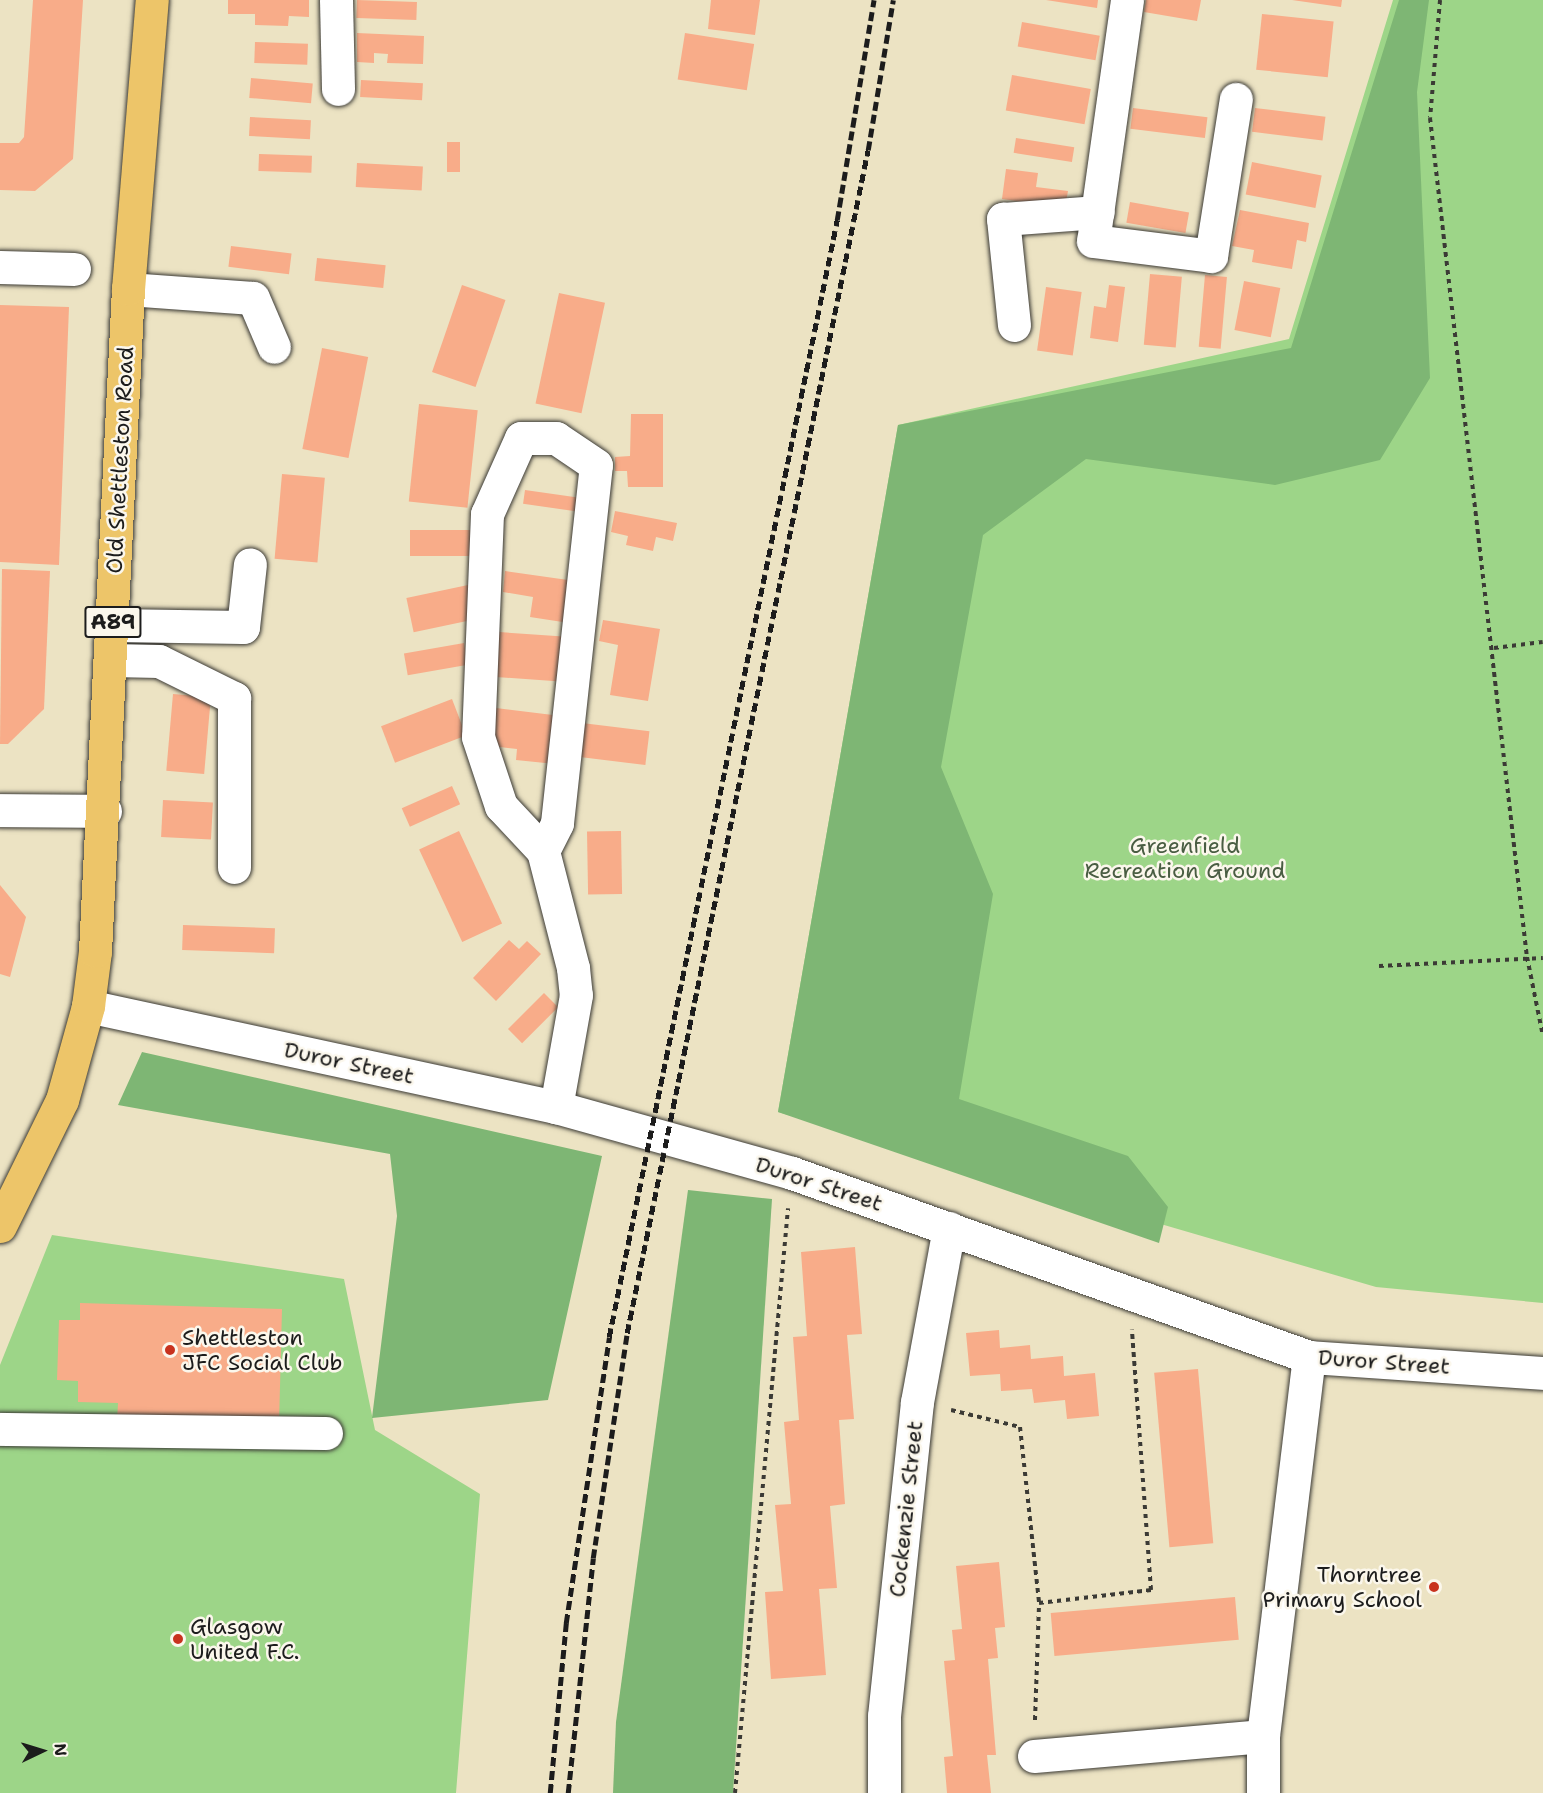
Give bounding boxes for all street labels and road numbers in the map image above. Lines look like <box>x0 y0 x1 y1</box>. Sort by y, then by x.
street label: Old Shettleston Road <box>101 346 139 574</box>
road number: A89 <box>83 604 143 640</box>
street label: Duror Street <box>282 1036 416 1090</box>
street label: Duror Street <box>752 1151 886 1217</box>
street label: Duror Street <box>1317 1344 1451 1380</box>
street label: Cockenzie Street <box>884 1419 928 1599</box>

